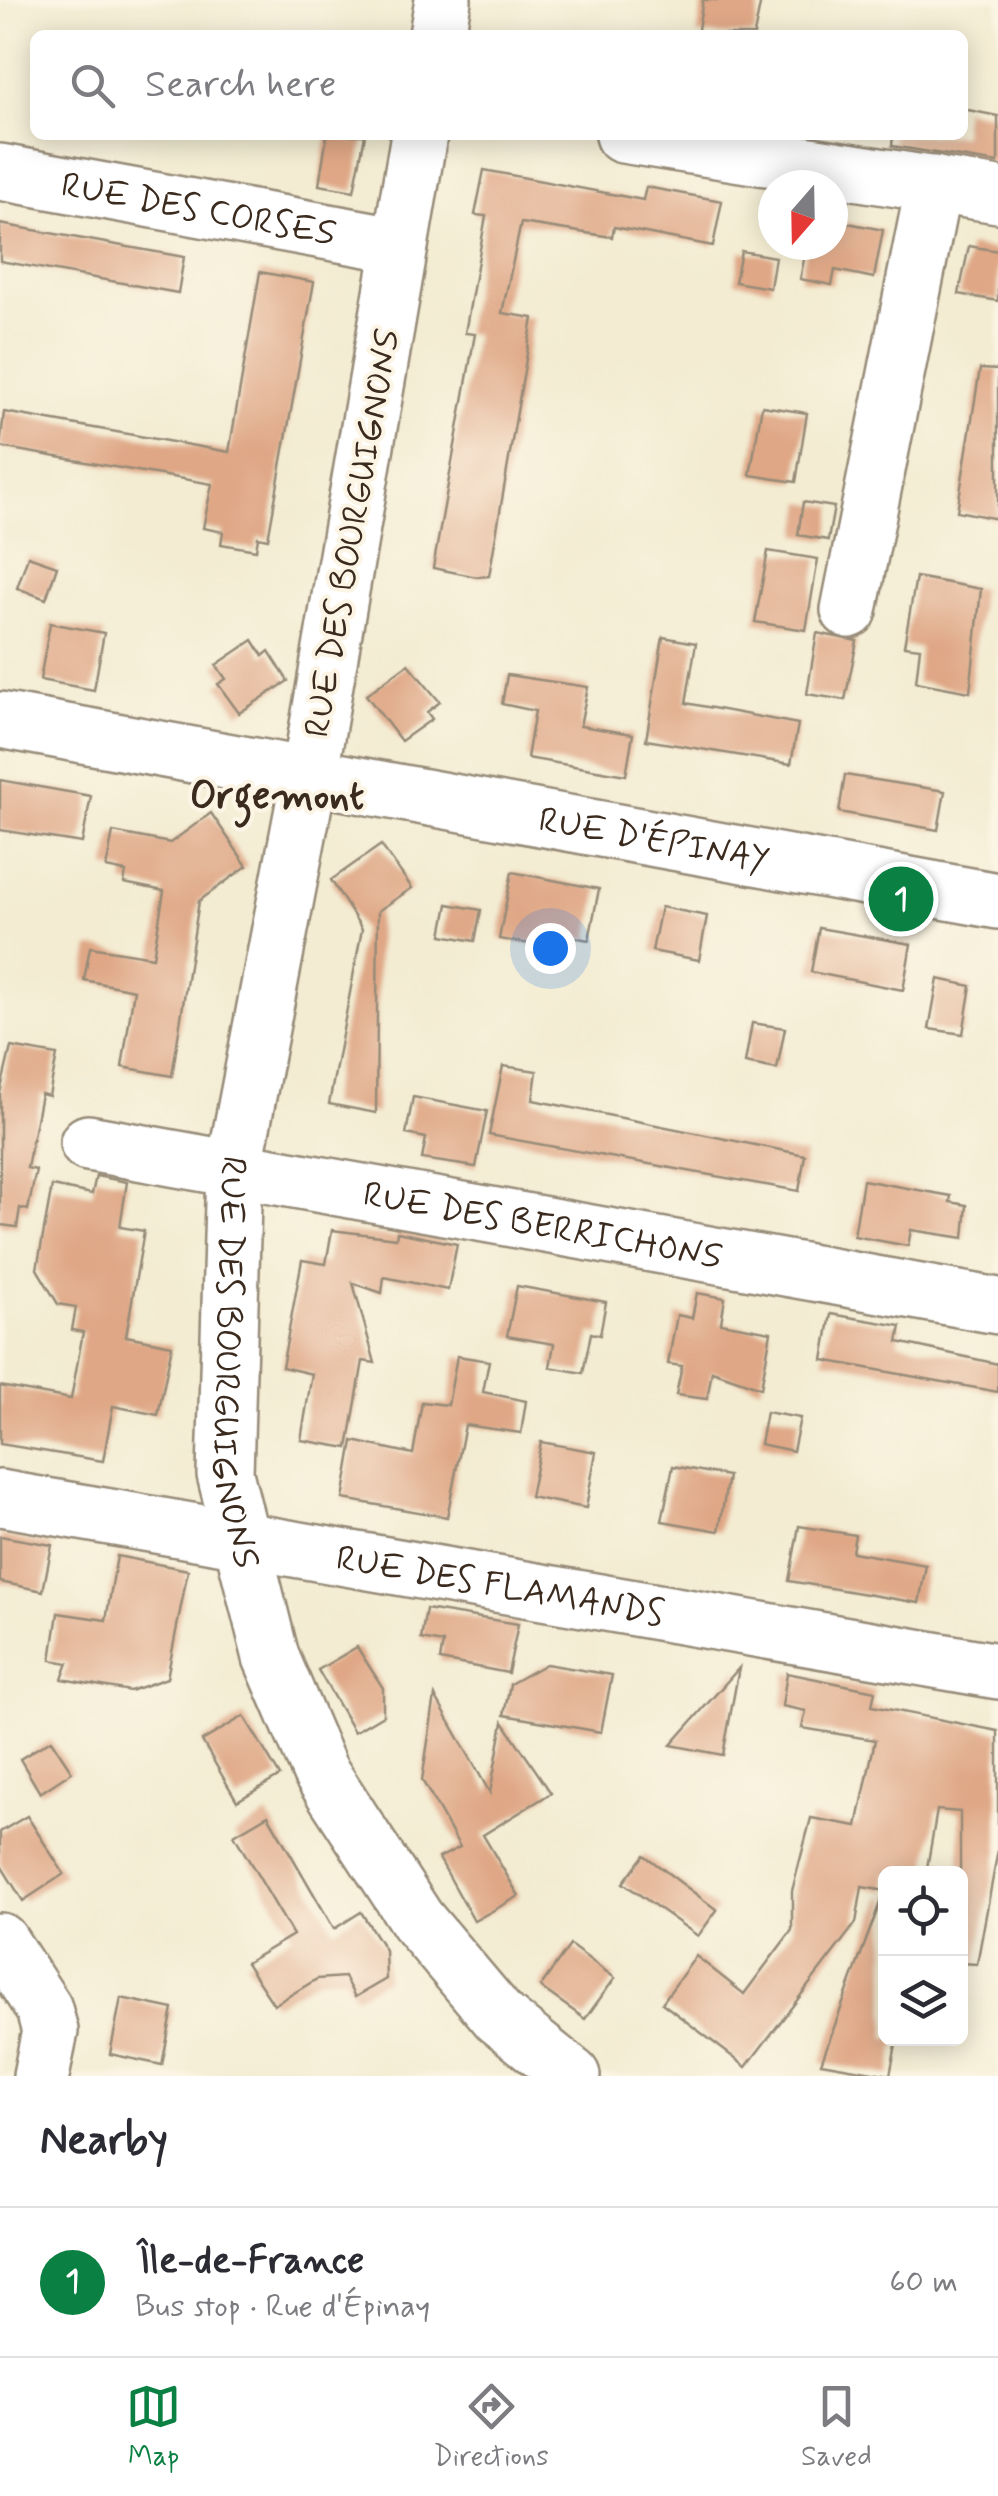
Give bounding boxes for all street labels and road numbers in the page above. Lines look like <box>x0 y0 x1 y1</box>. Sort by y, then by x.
street label: RUE DES CORSES <box>57 163 339 258</box>
street label: RUE DES BOURGUIGNONS <box>294 326 412 741</box>
street label: RUE D'ÉPINAY <box>535 797 773 884</box>
street label: RUE DES BOURGUIGNONS <box>200 1152 269 1574</box>
street label: RUE DES BERRICHONS <box>359 1172 725 1281</box>
street label: RUE DES FLAMANDS <box>333 1536 668 1638</box>

